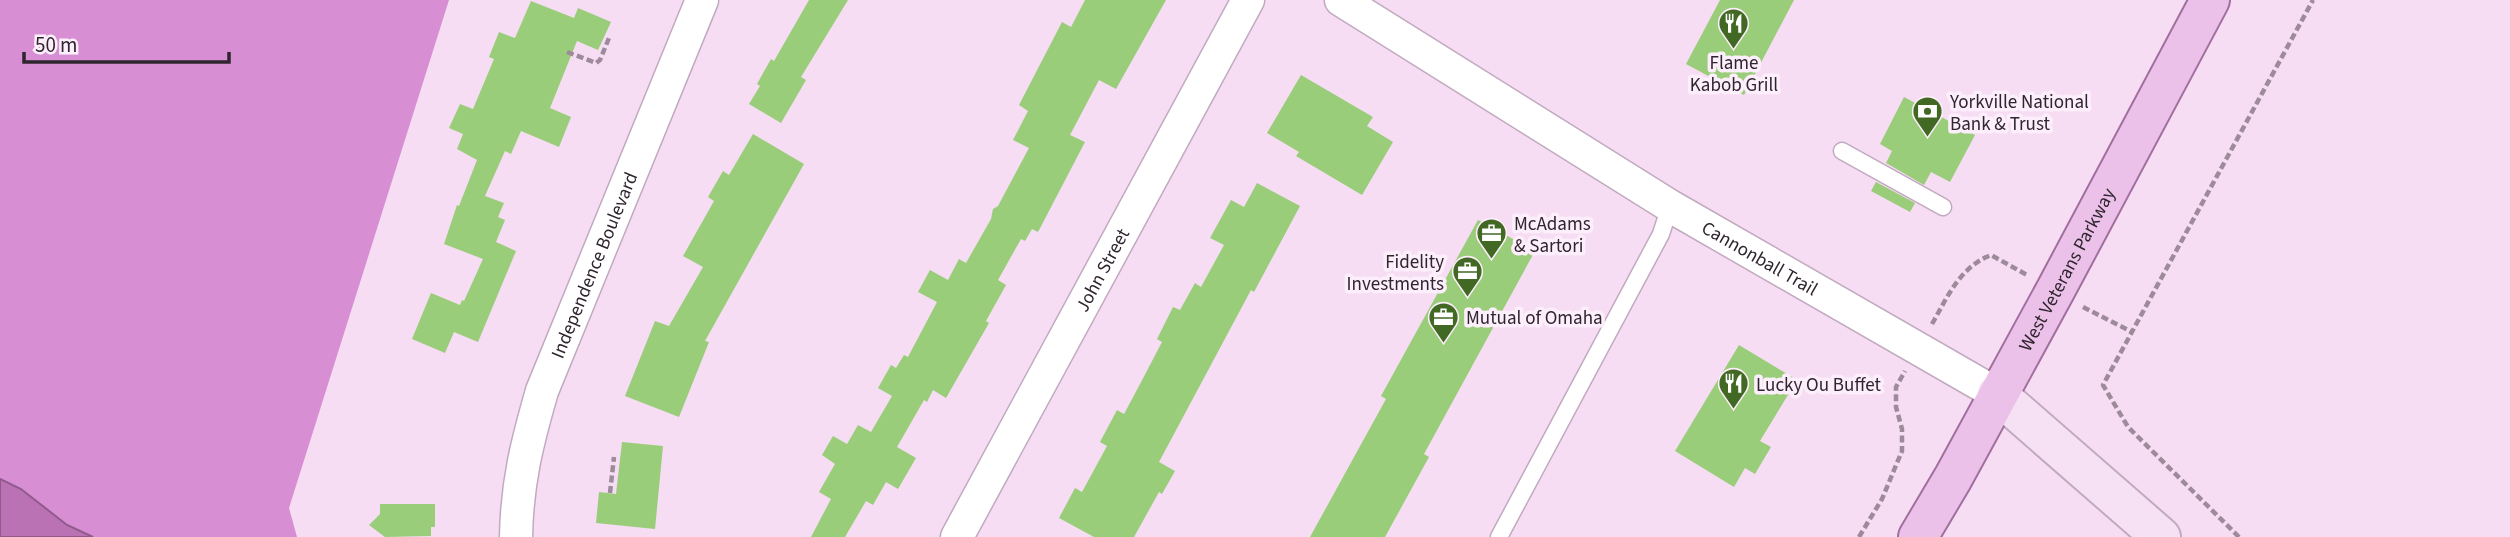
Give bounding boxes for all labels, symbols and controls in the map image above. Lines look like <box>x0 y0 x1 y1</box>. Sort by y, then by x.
restaurant icon: Flame Kabob Grill <box>1717 6 1751 50</box>
scale bar <box>24 21 229 65</box>
text: 50 m <box>35 30 77 60</box>
place label: Flame Kabob Grill <box>1690 50 1778 99</box>
place label: Yorkville National Bank & Trust <box>1949 89 2089 138</box>
bank icon: Yorkville National Bank & Trust <box>1910 95 1944 139</box>
street label: Independence Boulevard <box>545 168 645 363</box>
street label: West Veterans Parkway <box>2013 183 2123 357</box>
place label: McAdams & Sartori <box>1514 211 1591 260</box>
street label: Cannonball Trail <box>1696 215 1822 303</box>
office icon: McAdams & Sartori <box>1474 217 1508 261</box>
street label: John Street <box>1069 223 1137 317</box>
place label: Fidelity Investments <box>1347 249 1444 298</box>
office icon: Fidelity Investments <box>1450 255 1484 299</box>
office icon: Mutual of Omaha <box>1426 300 1460 344</box>
place label: Mutual of Omaha <box>1466 305 1603 332</box>
restaurant icon: Lucky Ou Buffet <box>1716 367 1750 411</box>
place label: Lucky Ou Buffet <box>1756 372 1881 399</box>

